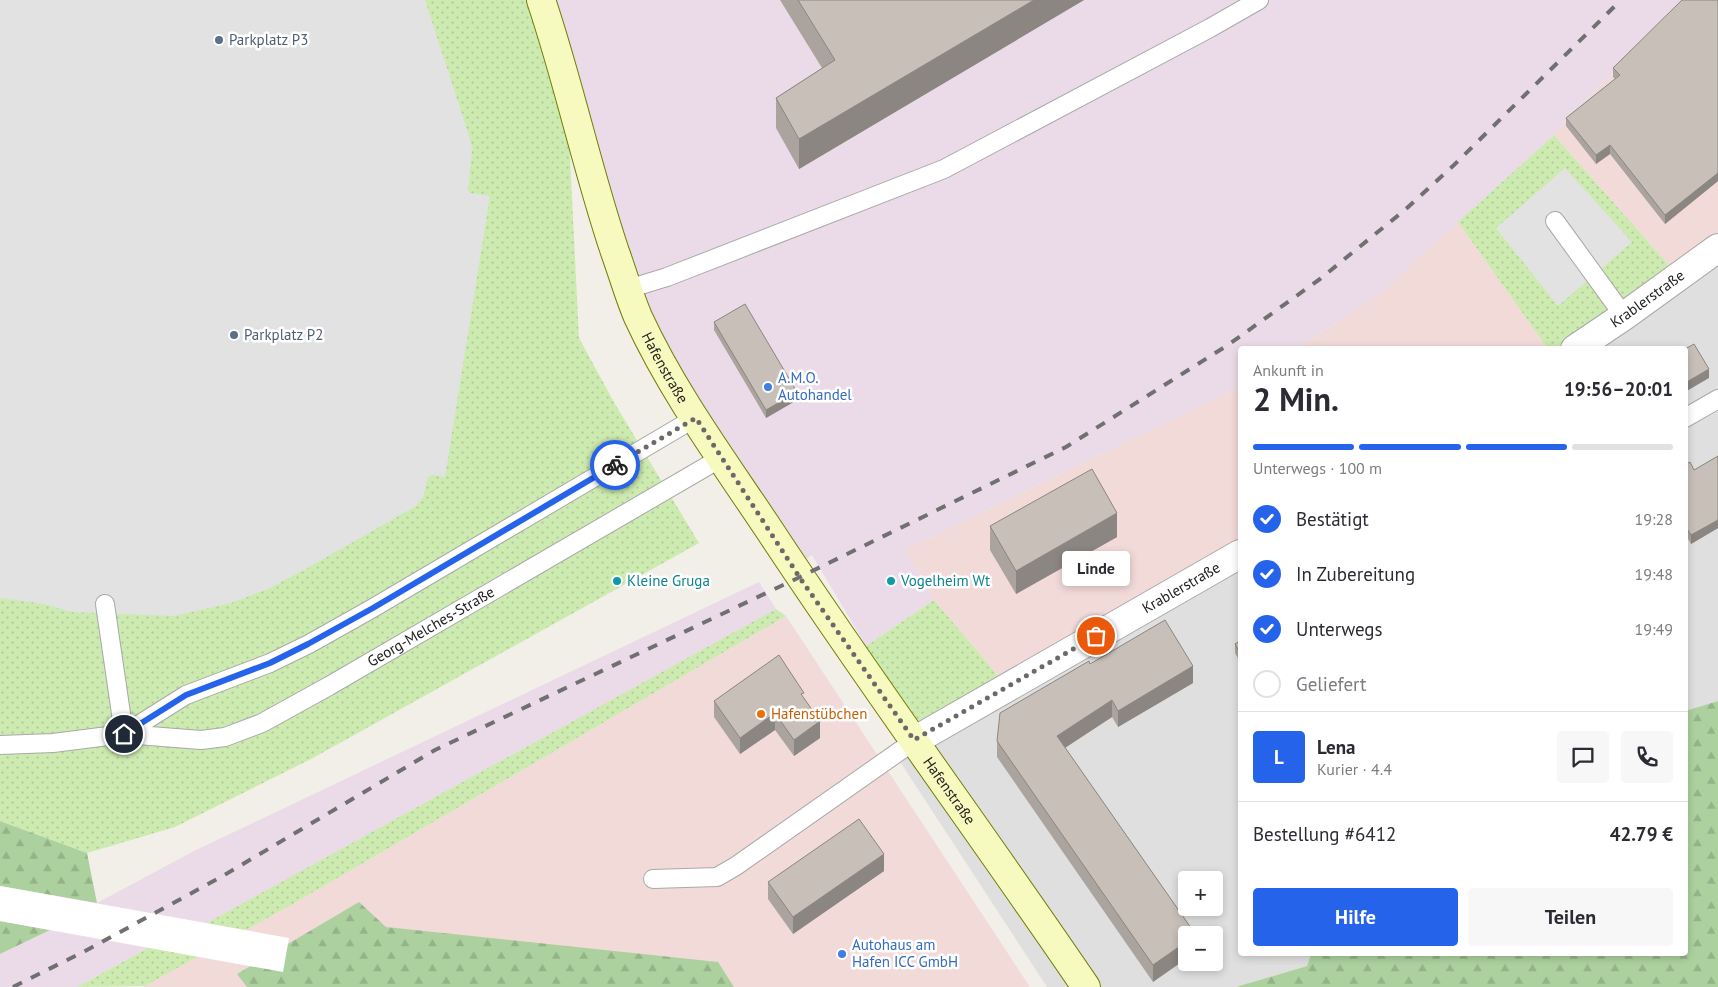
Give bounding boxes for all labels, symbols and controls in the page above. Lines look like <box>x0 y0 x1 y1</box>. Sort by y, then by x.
place label: Parkplatz P3 <box>229 30 308 49</box>
marker: Parkplatz P3 <box>213 34 225 46</box>
street label: Krablerstraße <box>1606 265 1688 332</box>
place label: Parkplatz P2 <box>244 325 323 344</box>
marker: Parkplatz P2 <box>228 329 240 341</box>
street label: Hafenstraße <box>638 329 693 407</box>
text: Ankunft in <box>1253 360 1324 380</box>
place label: A.M.O. Autohandel <box>778 368 852 404</box>
text: 19:56–20:01 <box>1564 377 1673 401</box>
text: 2 Min. <box>1253 378 1339 420</box>
marker: A.M.O. Autohandel <box>762 381 774 393</box>
courier <box>590 440 640 490</box>
icon: bike <box>601 451 629 479</box>
text: Unterwegs · 100 m <box>1253 458 1382 478</box>
icon: check <box>1253 505 1281 533</box>
text: Bestätigt <box>1296 507 1369 531</box>
text: 19:28 <box>1635 509 1673 529</box>
callout: Linde <box>1062 551 1130 586</box>
street label: Krablerstraße <box>1138 557 1223 617</box>
text: Linde <box>1077 558 1115 578</box>
icon: check <box>1253 560 1281 588</box>
text: In Zubereitung <box>1296 562 1415 586</box>
text: 19:48 <box>1635 564 1673 584</box>
place label: Kleine Gruga <box>627 571 710 590</box>
place label: Vogelheim Wt <box>900 571 990 590</box>
marker: Kleine Gruga <box>611 575 623 587</box>
marker: Vogelheim Wt <box>885 575 897 587</box>
street label: Georg-Melches-Straße <box>364 582 498 671</box>
pin <box>1075 615 1117 657</box>
icon: check <box>1253 615 1281 643</box>
text: Unterwegs <box>1296 617 1383 641</box>
text: 19:49 <box>1635 619 1673 639</box>
icon: bag <box>1082 622 1110 650</box>
text: Geliefert <box>1296 672 1367 696</box>
place label: Hafenstübchen <box>771 704 867 723</box>
marker: Hafenstübchen <box>755 708 767 720</box>
pin <box>103 713 145 755</box>
icon: home <box>110 720 138 748</box>
button: chat <box>1557 731 1609 783</box>
button: phone <box>1621 731 1673 783</box>
text: Lena <box>1317 735 1356 759</box>
text: L <box>1274 745 1284 769</box>
street label: Hafenstraße <box>919 753 980 828</box>
text: Kurier · 4.4 <box>1317 759 1392 779</box>
text: Bestellung #6412 <box>1253 822 1396 846</box>
text: 42.79 € <box>1610 822 1673 846</box>
map controls <box>1178 871 1223 971</box>
button: + <box>1178 871 1223 916</box>
button: Hilfe <box>1253 888 1458 946</box>
button: Teilen <box>1468 888 1673 946</box>
button: − <box>1178 926 1223 971</box>
place label: Autohaus am Hafen ICC GmbH <box>852 935 958 971</box>
marker: Autohaus am Hafen ICC GmbH <box>836 948 848 960</box>

